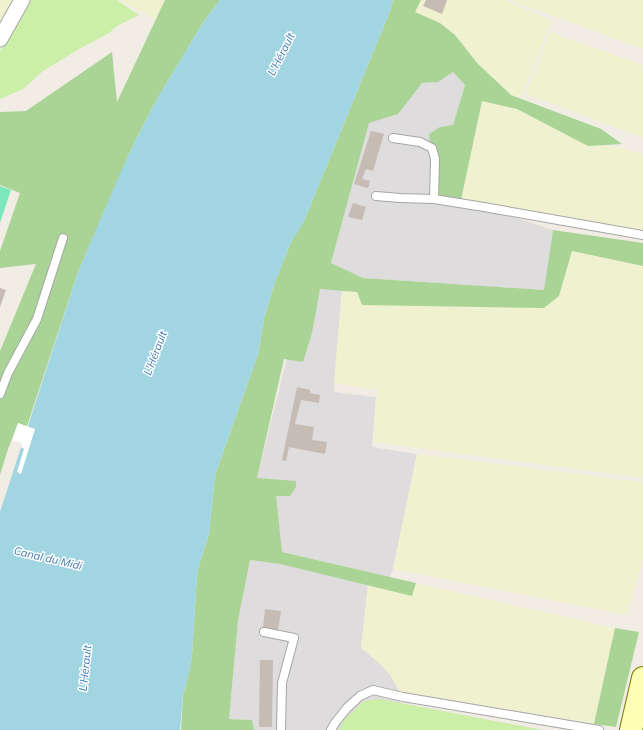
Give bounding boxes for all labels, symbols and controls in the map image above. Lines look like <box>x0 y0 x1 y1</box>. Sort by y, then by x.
water label: L'Hérault <box>264 29 298 78</box>
water label: L'Hérault <box>140 328 170 377</box>
water label: Canal du Midi <box>13 543 84 573</box>
water label: L'Hérault <box>76 643 94 692</box>

